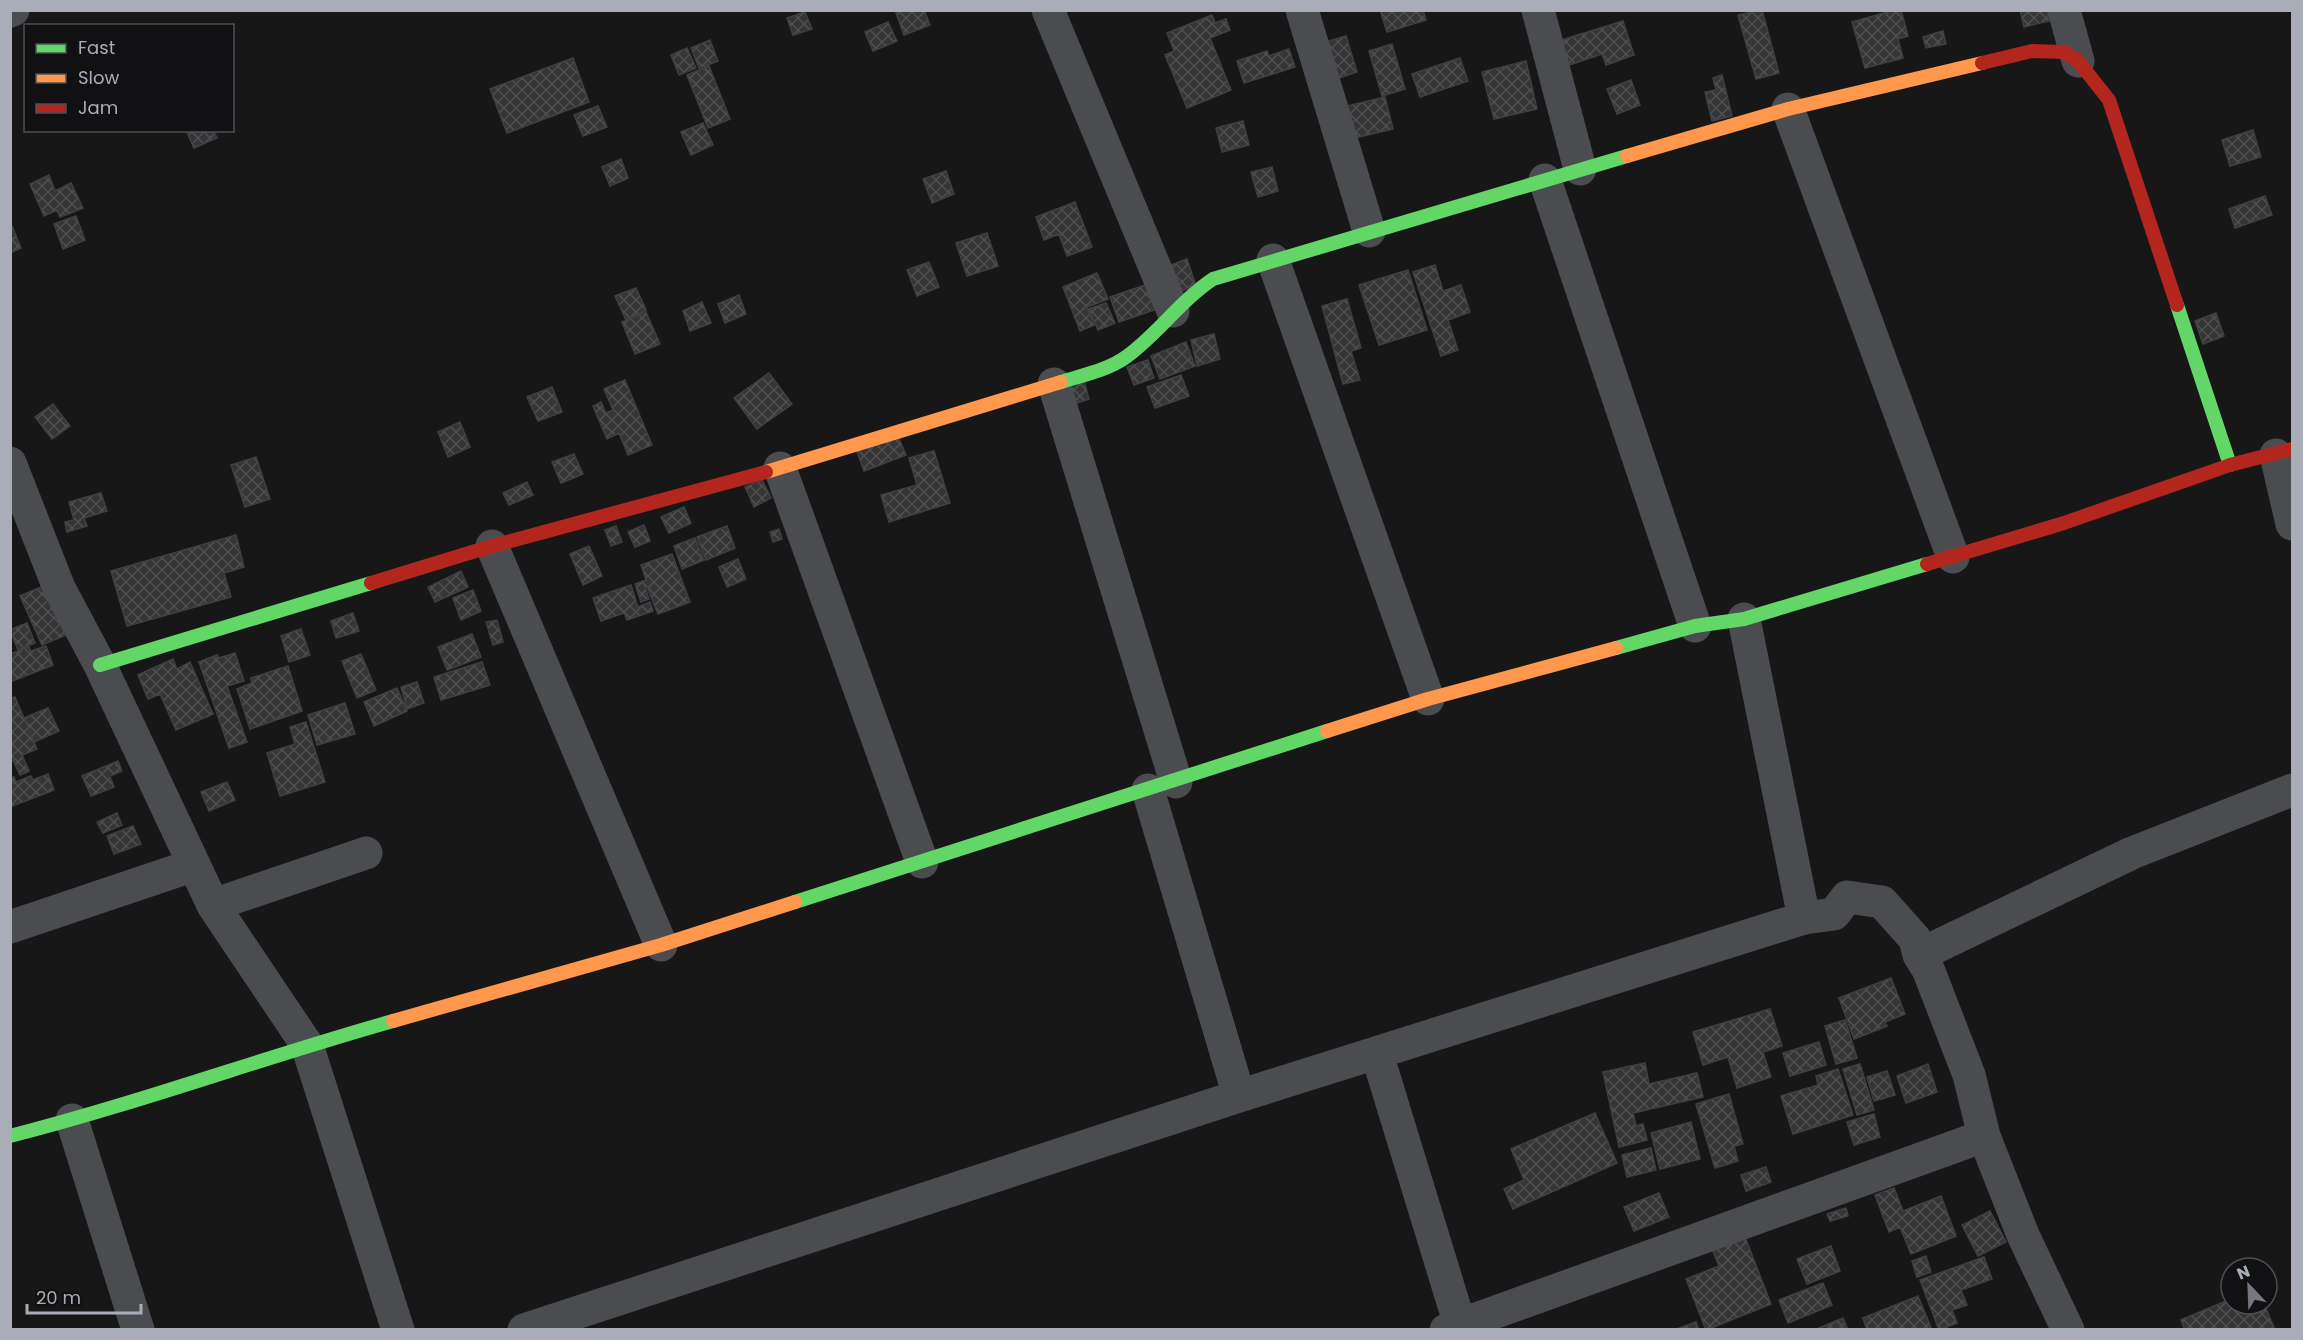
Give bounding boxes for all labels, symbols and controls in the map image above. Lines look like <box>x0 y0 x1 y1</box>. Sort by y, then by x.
legend <box>24 24 234 132</box>
text: Fast <box>78 35 115 60</box>
text: Slow <box>78 65 120 90</box>
text: Jam <box>78 95 118 120</box>
north arrow <box>2219 1256 2279 1316</box>
text: N <box>2233 1260 2253 1286</box>
scale bar <box>27 1277 141 1315</box>
text: 20 m <box>36 1285 81 1310</box>

